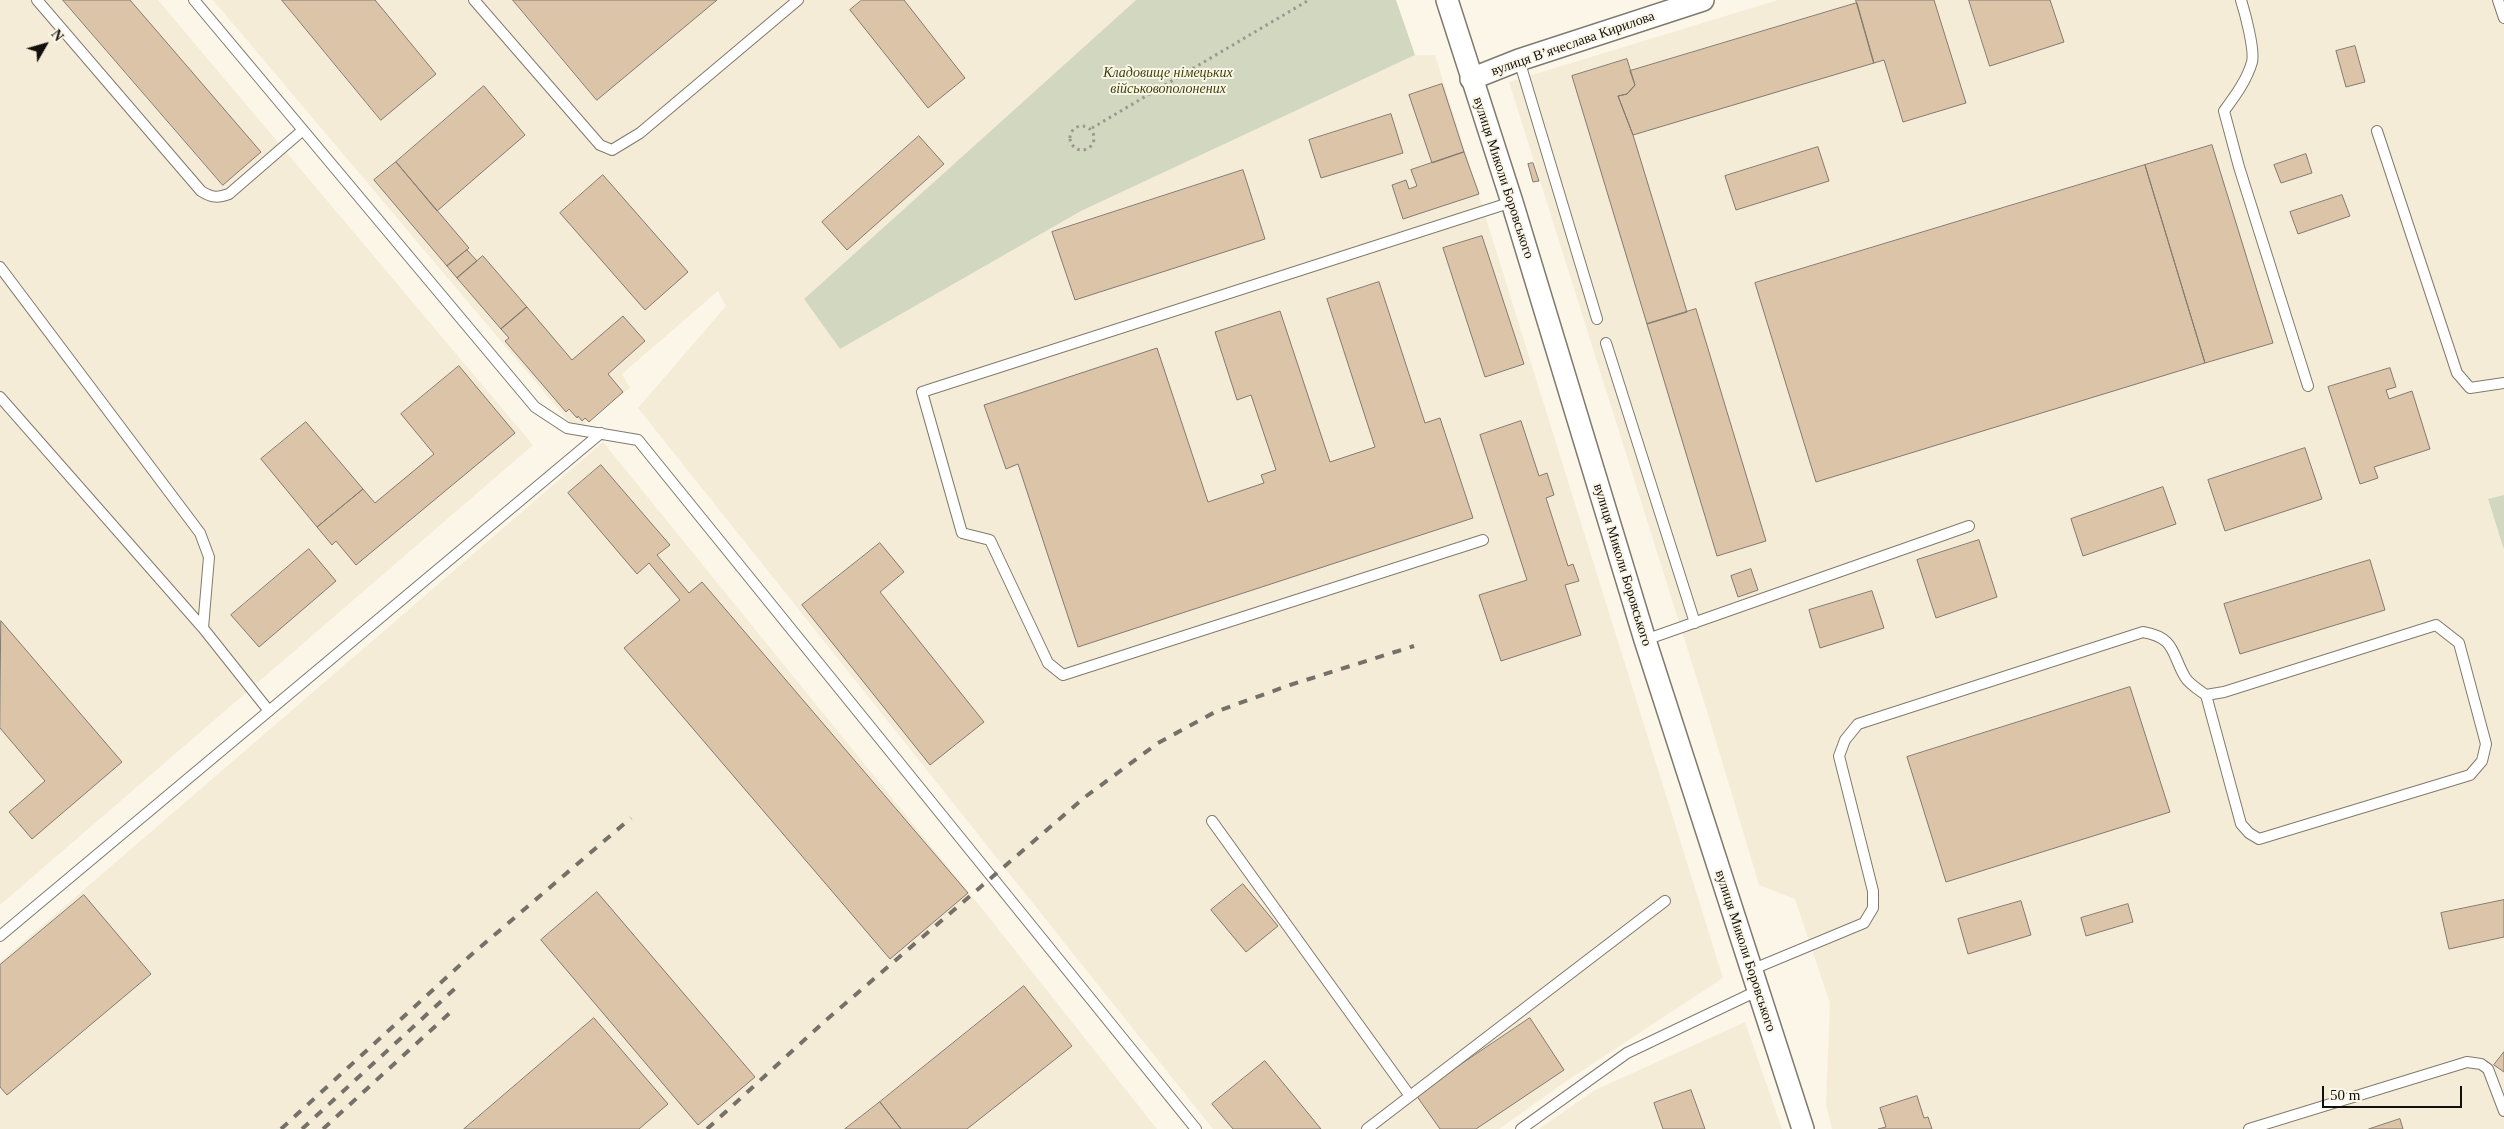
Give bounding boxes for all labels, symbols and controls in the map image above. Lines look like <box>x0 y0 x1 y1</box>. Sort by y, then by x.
street label: вулиця Вʼячеслава Кирилова <box>1489 8 1657 80</box>
north arrow <box>20 20 70 70</box>
text: N <box>48 27 66 44</box>
park label: Кладовище німецьких військовополонених <box>1103 65 1233 98</box>
street label: вулиця Миколи Боровського <box>1469 95 1537 261</box>
street label: вулиця Миколи Боровського <box>1589 482 1655 648</box>
street label: вулиця Миколи Боровського <box>1711 868 1779 1034</box>
scale bar <box>2324 1076 2464 1108</box>
text: 50 m <box>2330 1087 2360 1103</box>

